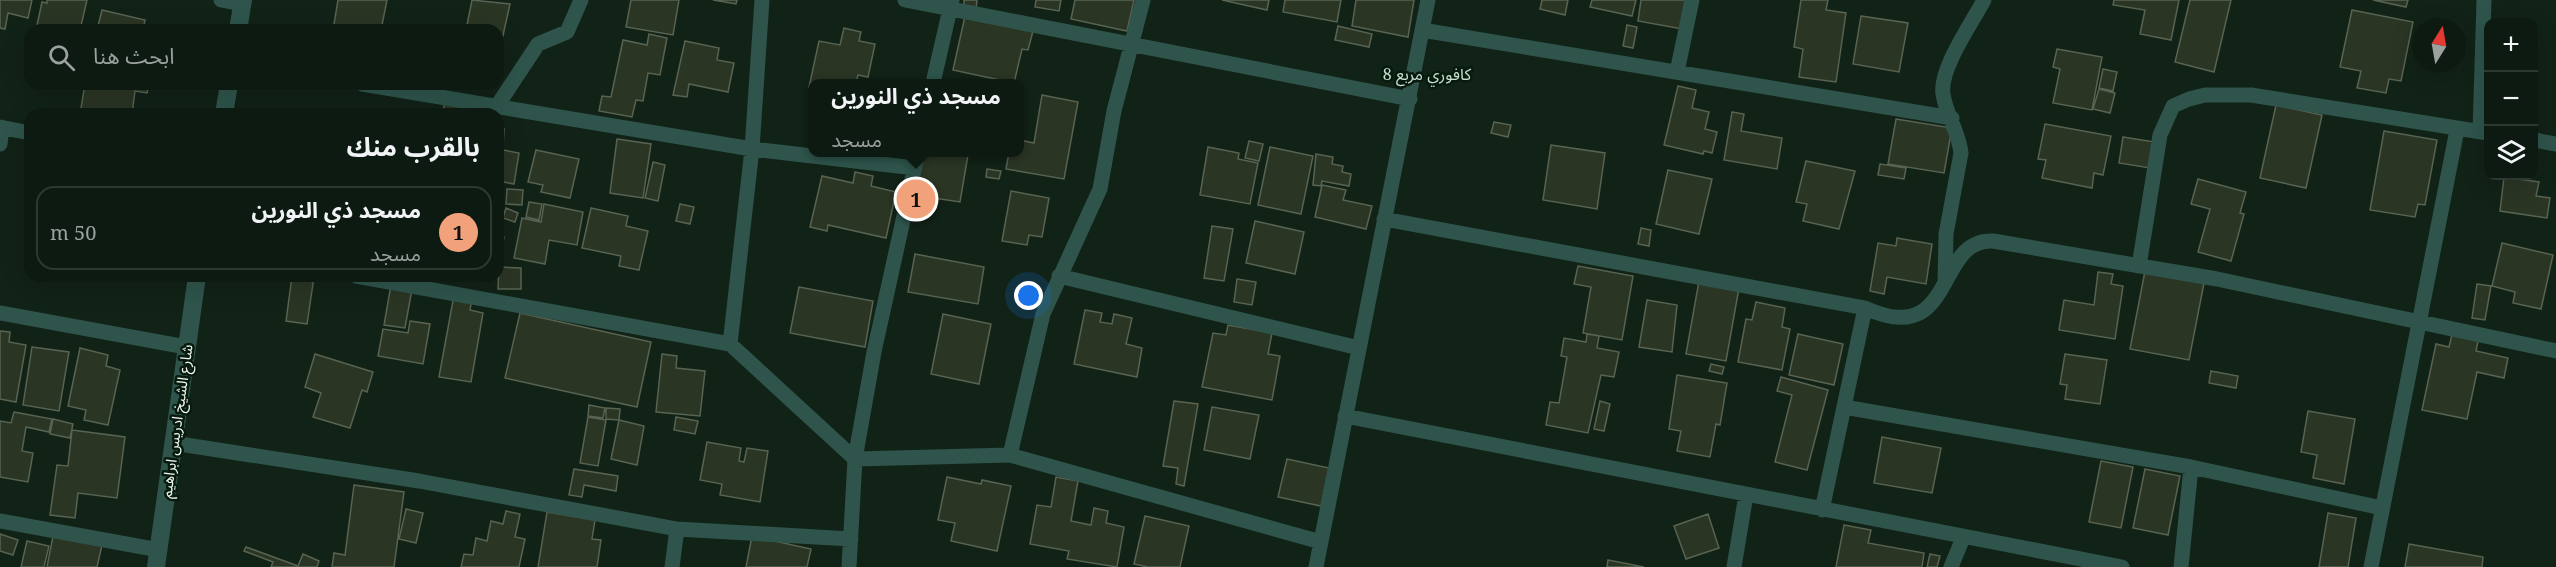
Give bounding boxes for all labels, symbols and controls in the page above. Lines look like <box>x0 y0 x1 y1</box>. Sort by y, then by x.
north arrow <box>2412 18 2466 72</box>
map controls <box>2484 18 2538 180</box>
button: + <box>2484 18 2538 72</box>
search box <box>24 24 504 90</box>
text: ابحث هنا <box>93 40 175 70</box>
icon: search <box>45 41 78 74</box>
district label: كافوري مربع 8 <box>1383 63 1472 87</box>
button: − <box>2484 72 2538 126</box>
popup <box>808 79 1024 157</box>
text: مسجد ذي النورين <box>831 80 1001 110</box>
text: مسجد <box>831 126 882 153</box>
button: layers <box>2484 126 2538 180</box>
text: بالقرب منك <box>346 128 480 164</box>
pin: 1 <box>896 176 936 222</box>
text: مسجد ذي النورين <box>251 194 421 224</box>
text: 50 m <box>50 219 96 246</box>
text: 1 <box>453 219 464 246</box>
text: مسجد <box>370 240 421 267</box>
your location <box>1014 281 1043 310</box>
street label: شارع الشيخ ادريس ابراهيم <box>155 343 200 500</box>

